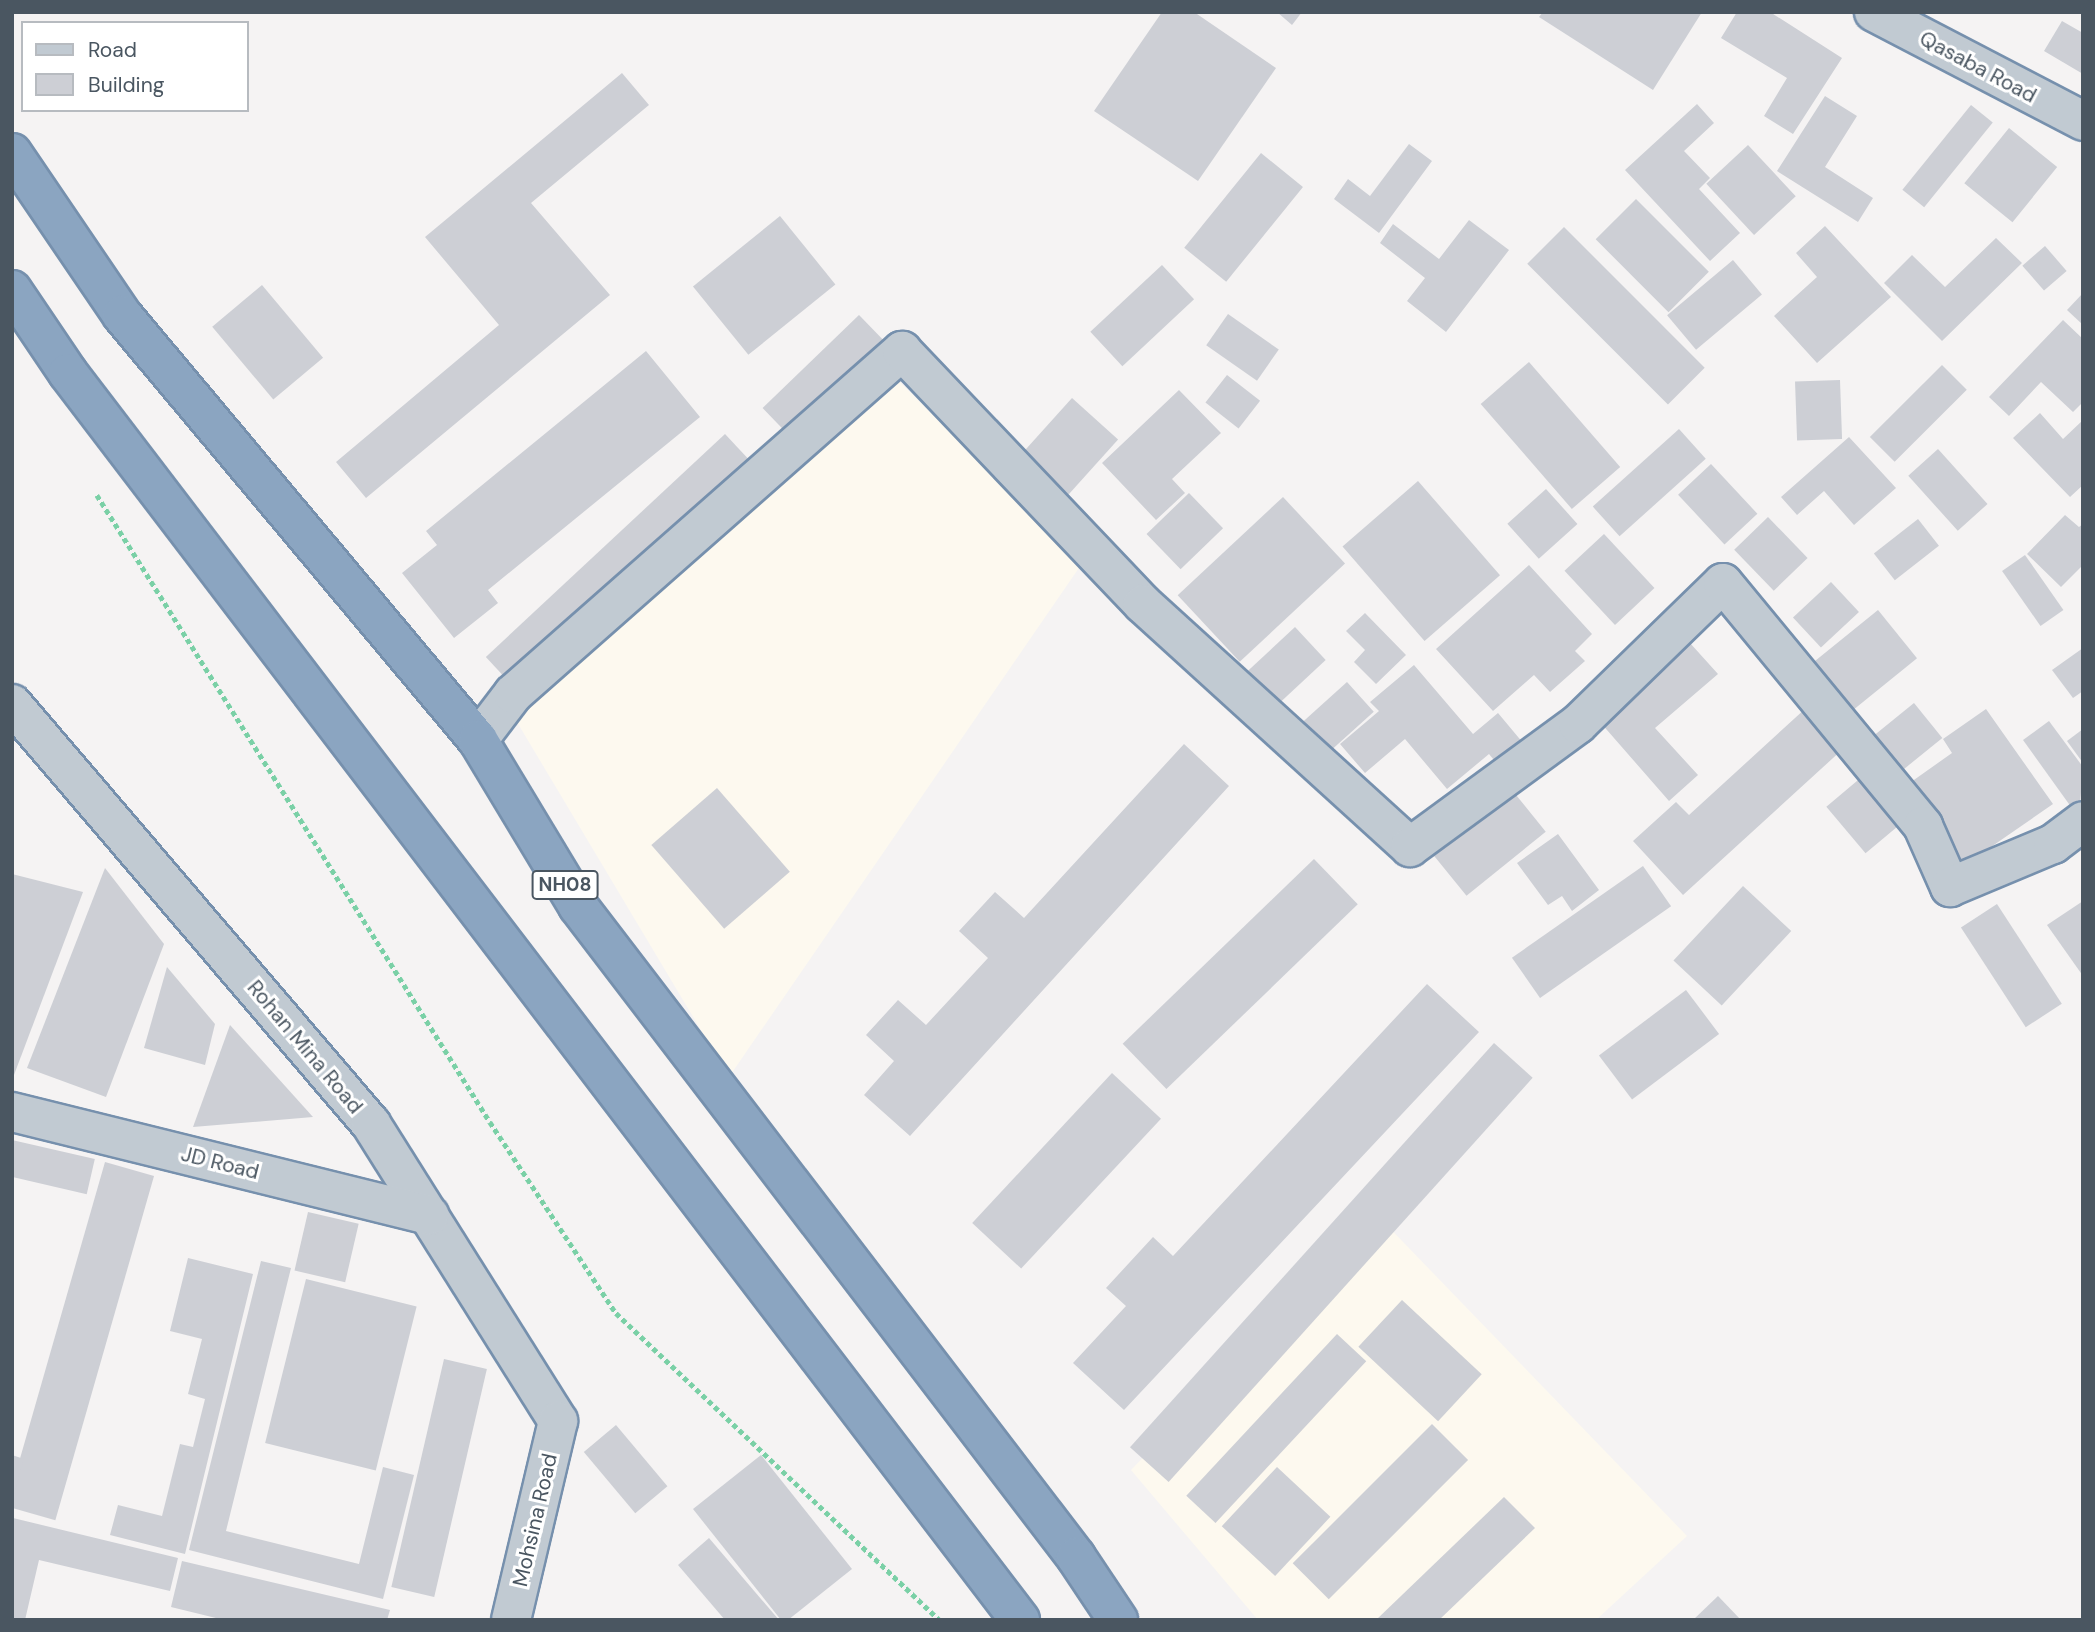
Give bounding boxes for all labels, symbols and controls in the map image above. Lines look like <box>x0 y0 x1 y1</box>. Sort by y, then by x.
legend <box>21 21 248 112</box>
street label: Qasaba Road <box>1915 26 2041 108</box>
text: Road <box>88 36 137 64</box>
text: Building <box>88 71 164 99</box>
road number: NH08 <box>530 870 600 900</box>
street label: Rohan Mina Road <box>242 975 368 1119</box>
street label: JD Road <box>178 1141 262 1185</box>
street label: Mohsina Road <box>507 1451 563 1589</box>

